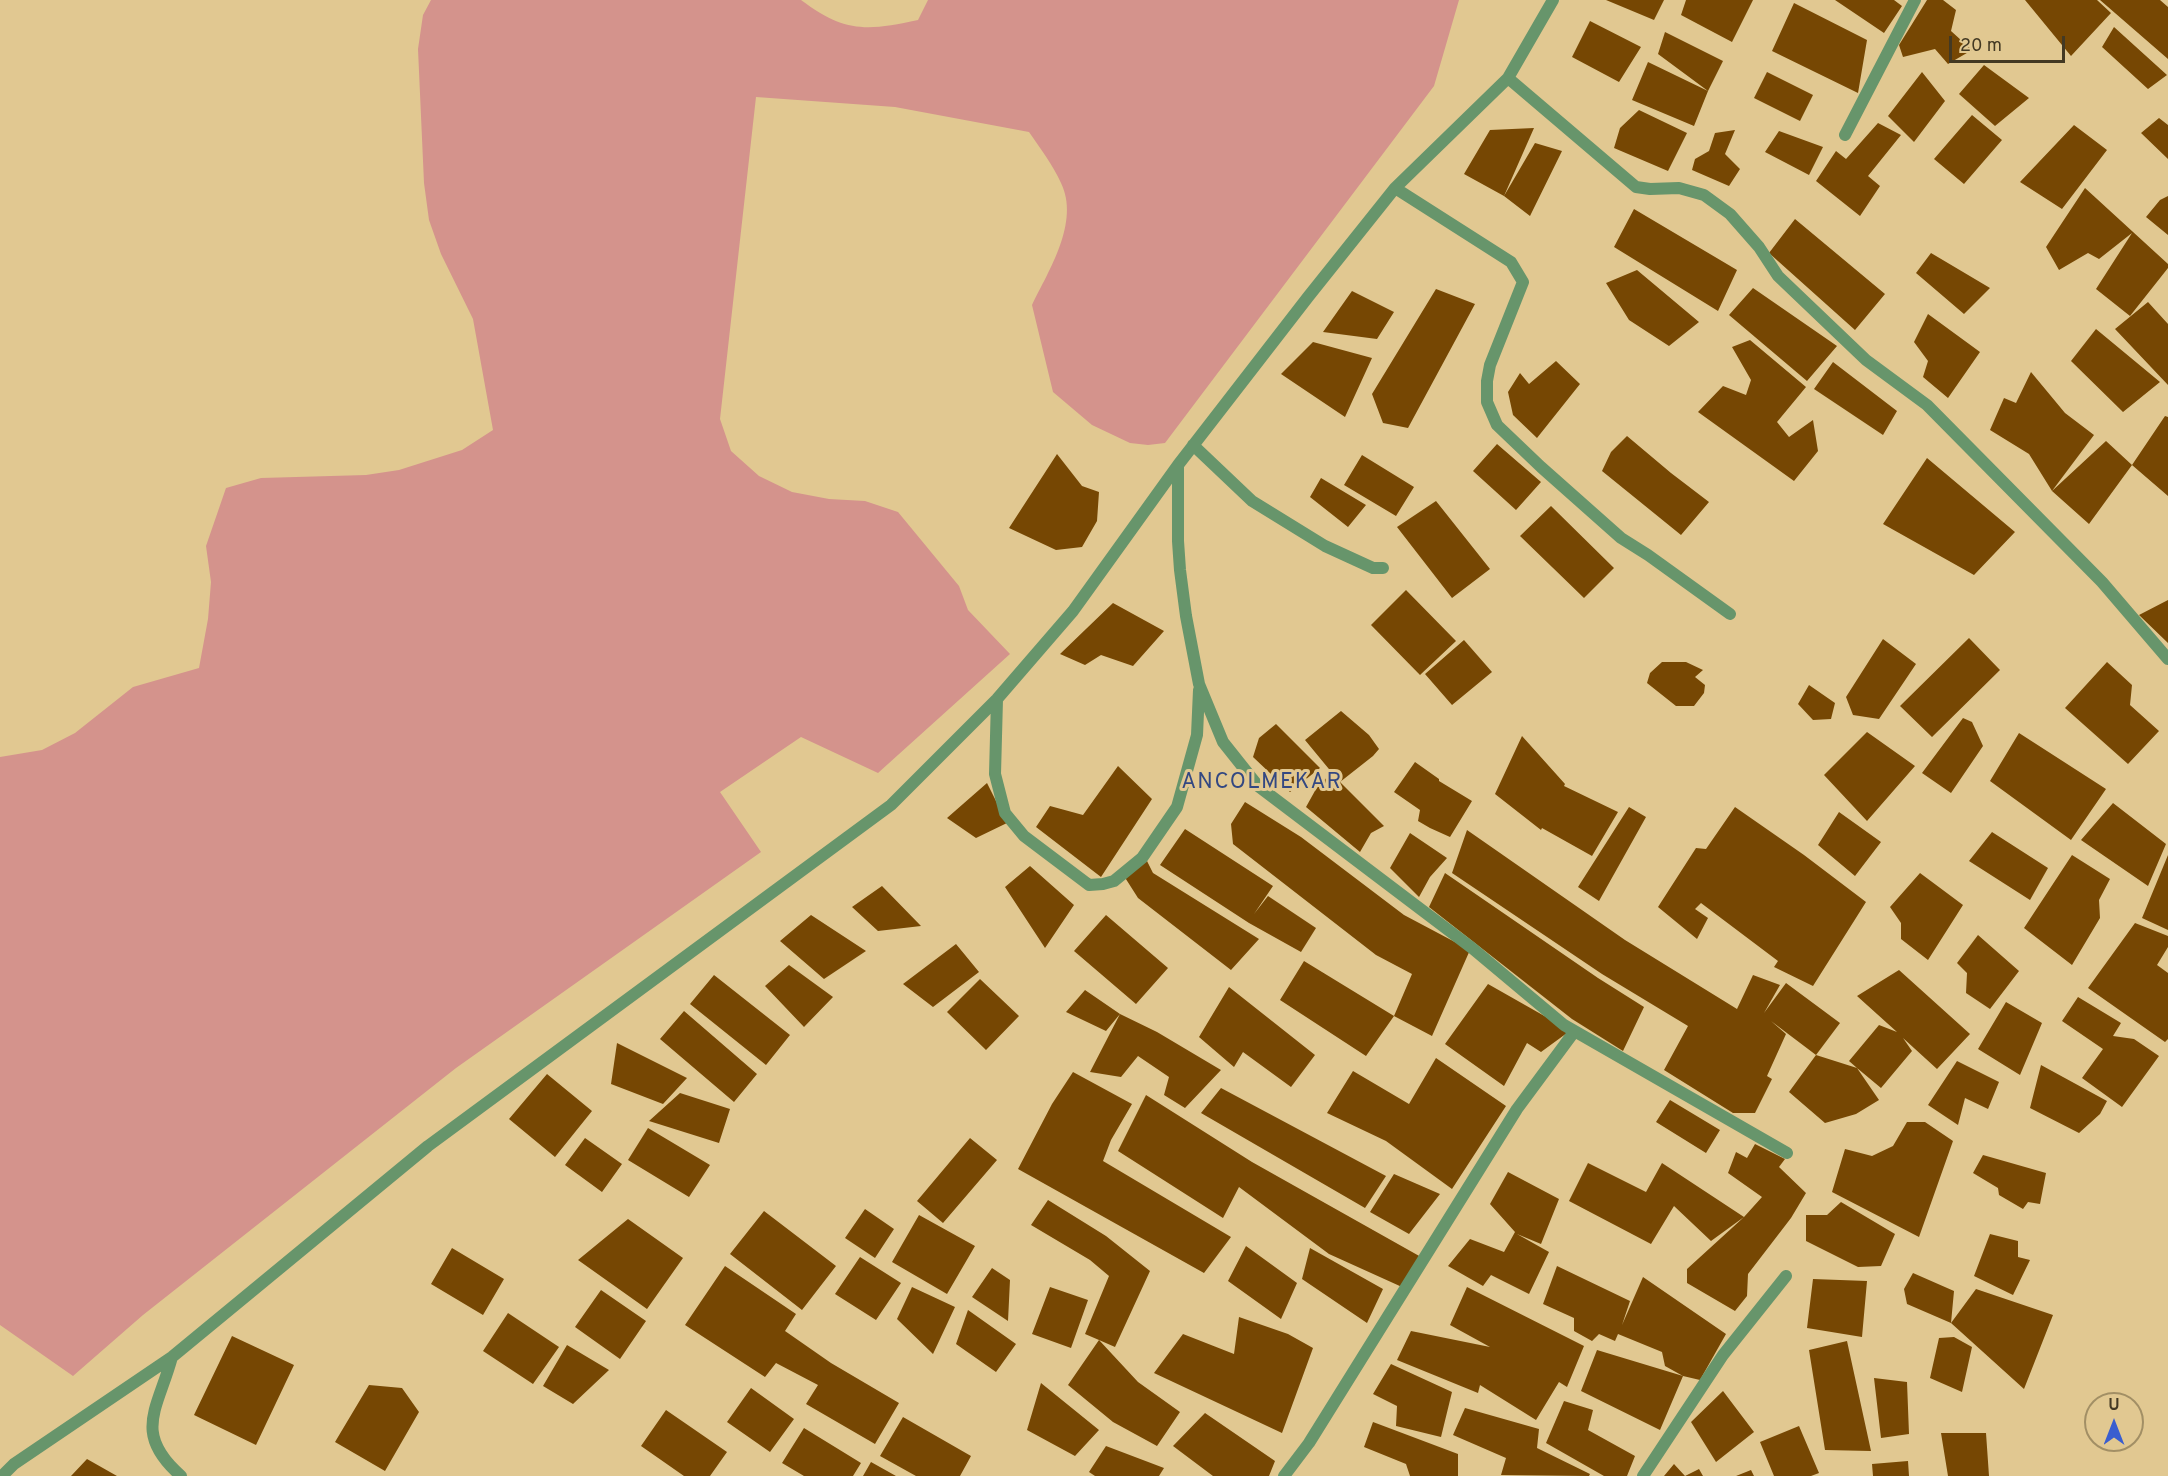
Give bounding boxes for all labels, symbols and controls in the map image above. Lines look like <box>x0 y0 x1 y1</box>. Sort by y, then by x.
scale bar <box>1952 24 2068 62</box>
text: 20 m <box>1960 35 2002 58</box>
district label: ANCOLMEKAR <box>1181 771 1343 797</box>
north arrow <box>2084 1392 2144 1452</box>
text: U <box>2108 1396 2120 1416</box>

